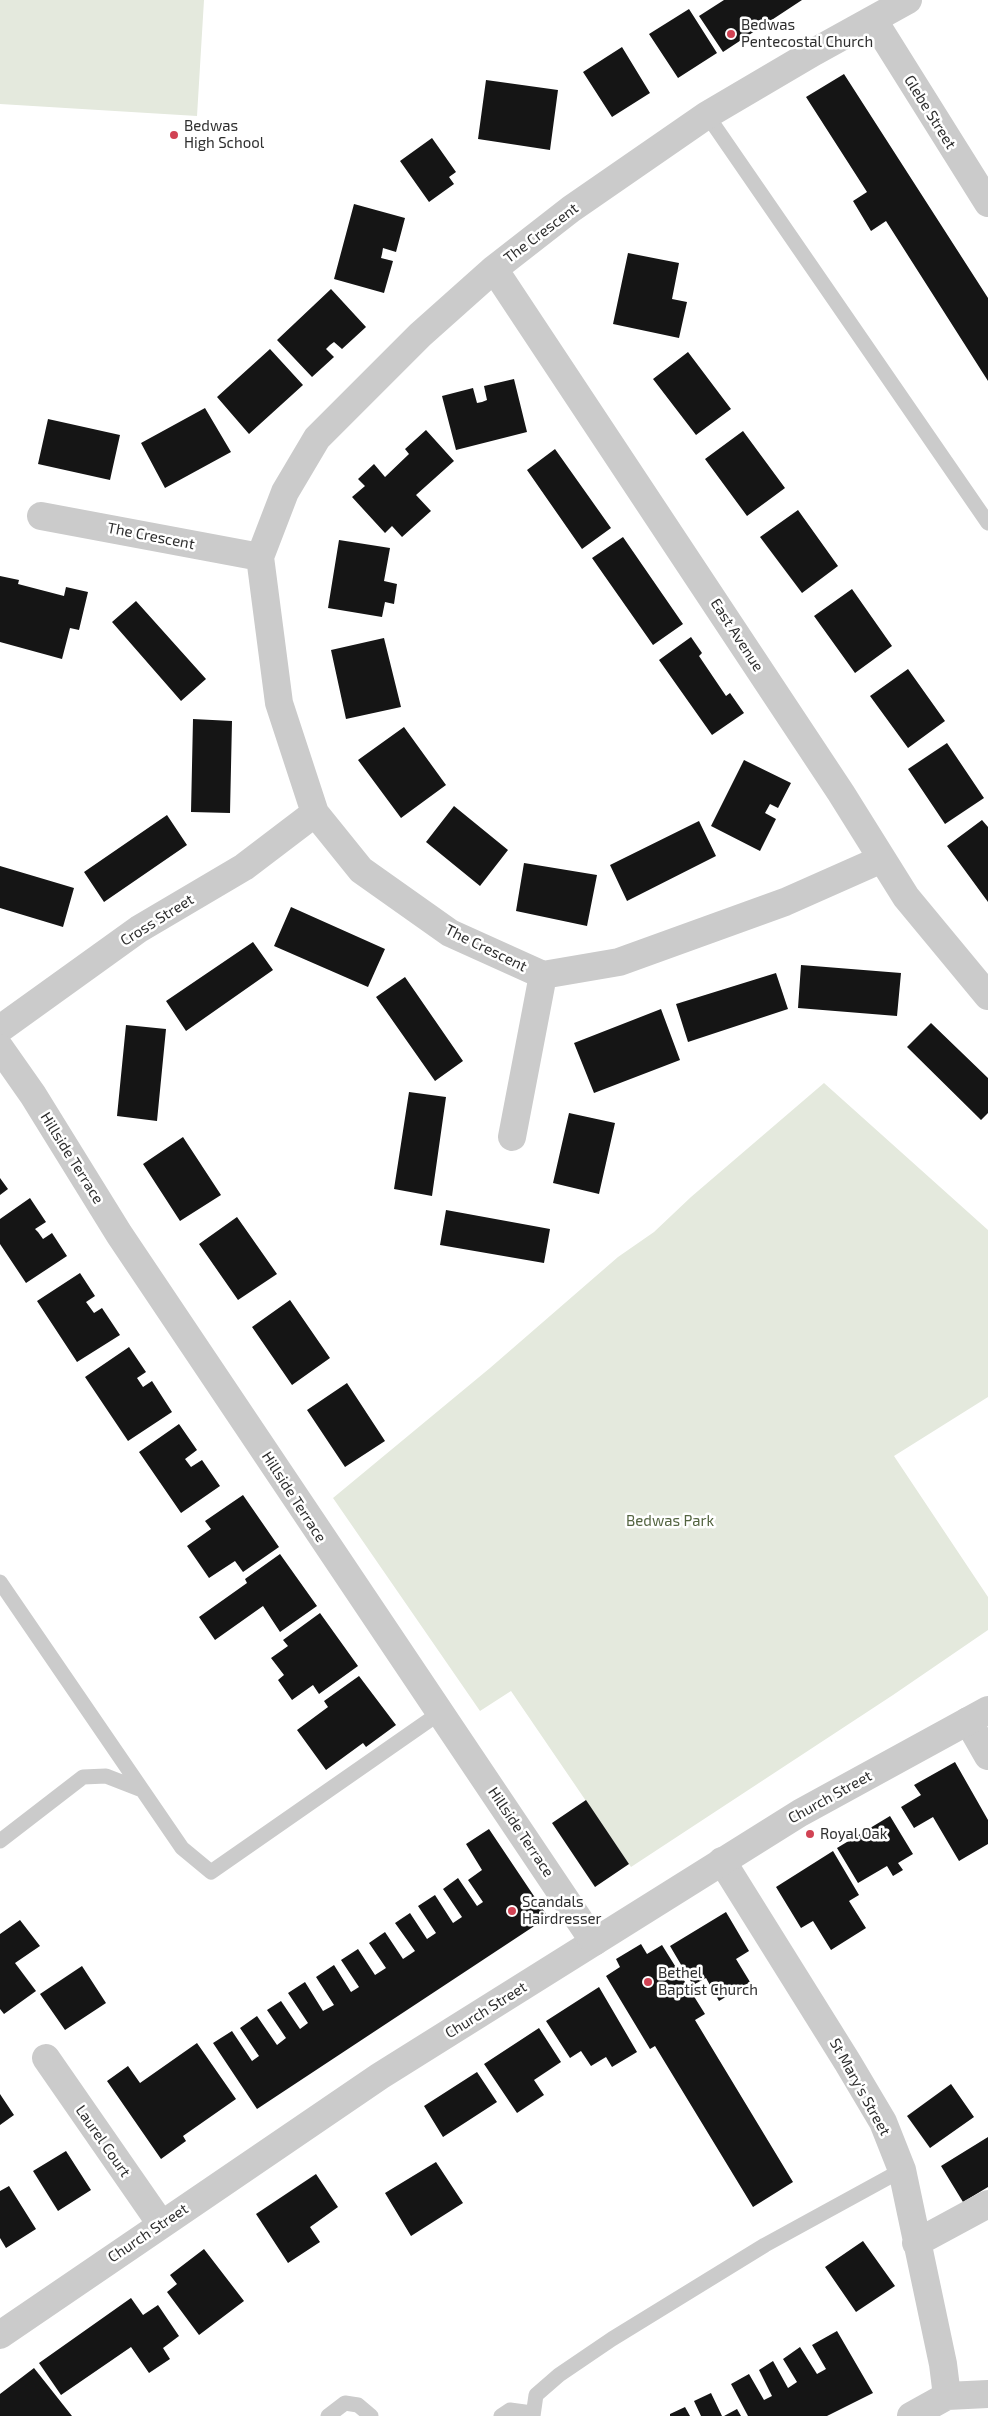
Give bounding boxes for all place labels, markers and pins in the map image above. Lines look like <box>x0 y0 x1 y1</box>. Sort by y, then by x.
place label: Bedwas Pentecostal Church <box>741 16 873 51</box>
marker: Bedwas Pentecostal Church <box>725 28 737 40</box>
place label: Bedwas High School <box>184 117 264 152</box>
marker: Bedwas High School <box>168 129 180 141</box>
place label: Royal Oak <box>820 1825 887 1843</box>
marker: Royal Oak <box>804 1828 816 1840</box>
place label: Scandals Hairdresser <box>522 1893 602 1928</box>
marker: Scandals Hairdresser <box>506 1905 518 1917</box>
place label: Bethel Baptist Church <box>658 1964 758 1999</box>
marker: Bethel Baptist Church <box>642 1976 654 1988</box>

